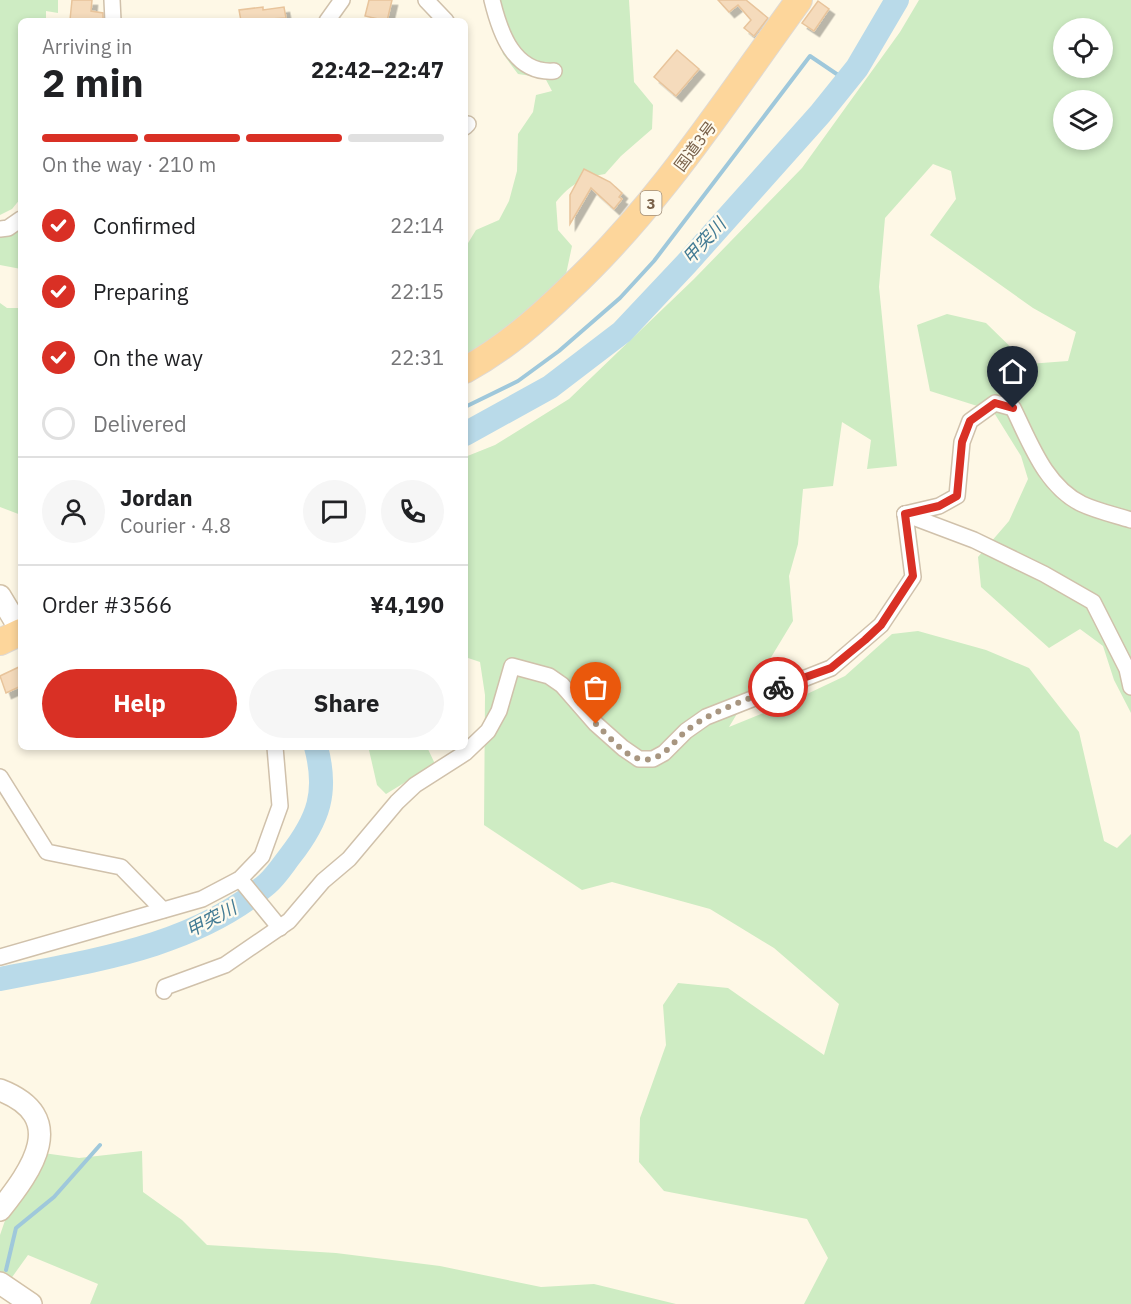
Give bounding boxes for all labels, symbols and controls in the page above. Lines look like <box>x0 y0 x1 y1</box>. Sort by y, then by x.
map controls <box>1053 18 1113 150</box>
button: locate <box>1053 18 1113 78</box>
text: Arriving in <box>42 33 132 60</box>
text: 22:42–22:47 <box>311 55 444 84</box>
text: 2 min <box>42 57 144 108</box>
button: layers <box>1053 90 1113 150</box>
street label: 国道3号 <box>670 117 720 175</box>
text: On the way · 210 m <box>42 151 216 178</box>
road number: 3 <box>640 191 662 215</box>
icon: check <box>42 209 75 242</box>
text: Confirmed <box>93 211 196 240</box>
text: 22:14 <box>390 212 444 239</box>
water label: 甲突川 <box>677 212 732 269</box>
icon: check <box>42 275 75 308</box>
text: Preparing <box>93 277 188 306</box>
text: 22:15 <box>390 278 444 305</box>
icon: check <box>42 341 75 374</box>
text: On the way <box>93 343 203 372</box>
text: 22:31 <box>390 344 444 371</box>
pin <box>987 346 1038 408</box>
icon: home <box>996 355 1029 388</box>
text: Delivered <box>93 409 187 438</box>
button: person <box>42 480 105 543</box>
button: chat <box>303 480 366 543</box>
button: phone <box>381 480 444 543</box>
text: Jordan <box>120 483 193 512</box>
text: Courier · 4.8 <box>120 512 231 539</box>
text: Order #3566 <box>42 590 172 619</box>
text: ¥4,190 <box>370 590 444 619</box>
courier <box>748 657 808 717</box>
pin <box>570 662 621 724</box>
button: Help <box>42 669 237 738</box>
button: Share <box>249 669 444 738</box>
icon: bag <box>579 671 612 704</box>
icon: bike <box>762 671 795 704</box>
water label: 甲突川 <box>182 895 242 942</box>

